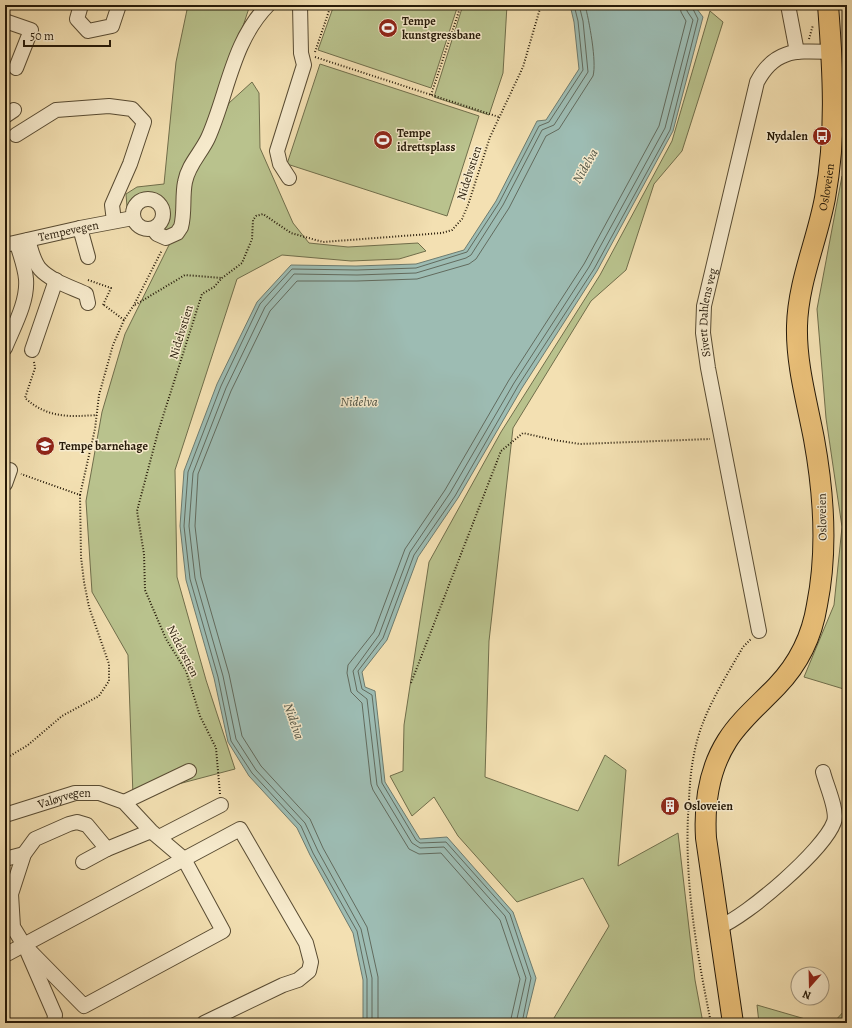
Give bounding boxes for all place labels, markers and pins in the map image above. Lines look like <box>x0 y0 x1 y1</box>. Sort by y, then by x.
place label: Tempe kunstgressbane <box>402 13 481 43</box>
sports icon: Tempe kunstgressbane <box>377 17 399 39</box>
place label: Tempe idrettsplass <box>397 125 455 155</box>
bus stop icon: Nydalen <box>811 125 833 147</box>
place label: Nydalen <box>766 128 808 144</box>
sports icon: Tempe idrettsplass <box>372 129 394 151</box>
school or university icon: Tempe barnehage <box>34 435 56 457</box>
place label: Tempe barnehage <box>59 438 148 454</box>
building icon: Osloveien <box>659 795 681 817</box>
place label: Osloveien <box>684 798 733 814</box>

